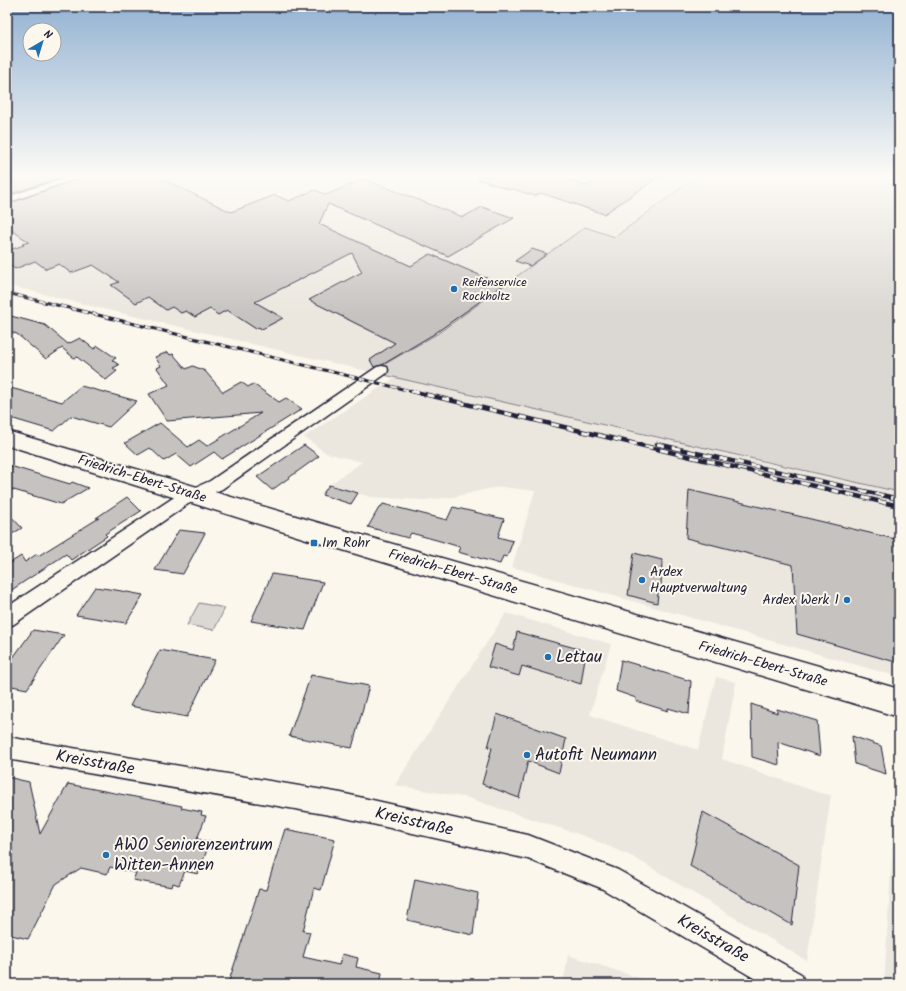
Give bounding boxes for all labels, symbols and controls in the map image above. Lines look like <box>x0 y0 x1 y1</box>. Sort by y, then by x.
north arrow <box>22 22 62 62</box>
text: N <box>39 26 56 44</box>
place label: Reifenservice Rockholtz <box>462 273 527 306</box>
marker: Reifenservice Rockholtz <box>449 284 459 294</box>
street label: Friedrich-Ebert-Straße <box>75 449 210 509</box>
place label: Im Rohr <box>322 532 371 554</box>
marker: Im Rohr <box>309 538 319 548</box>
street label: Friedrich-Ebert-Straße <box>386 543 521 601</box>
place label: Ardex Hauptverwaltung <box>650 561 747 599</box>
marker: Ardex Hauptverwaltung <box>637 575 647 585</box>
place label: Ardex Werk 1 <box>763 589 839 611</box>
marker: Ardex Werk 1 <box>842 595 852 605</box>
street label: Friedrich-Ebert-Straße <box>696 635 831 693</box>
place label: Lettau <box>556 644 602 671</box>
marker: Lettau <box>543 652 553 662</box>
place label: Autofit Neumann <box>535 742 657 769</box>
street label: Kreisstraße <box>53 743 137 783</box>
marker: Autofit Neumann <box>522 750 532 760</box>
street label: Kreisstraße <box>372 800 456 844</box>
place label: AWO Seniorenzentrum Witten-Annen <box>114 832 273 879</box>
marker: AWO Seniorenzentrum Witten-Annen <box>101 850 111 860</box>
street label: Kreisstraße <box>672 907 755 971</box>

